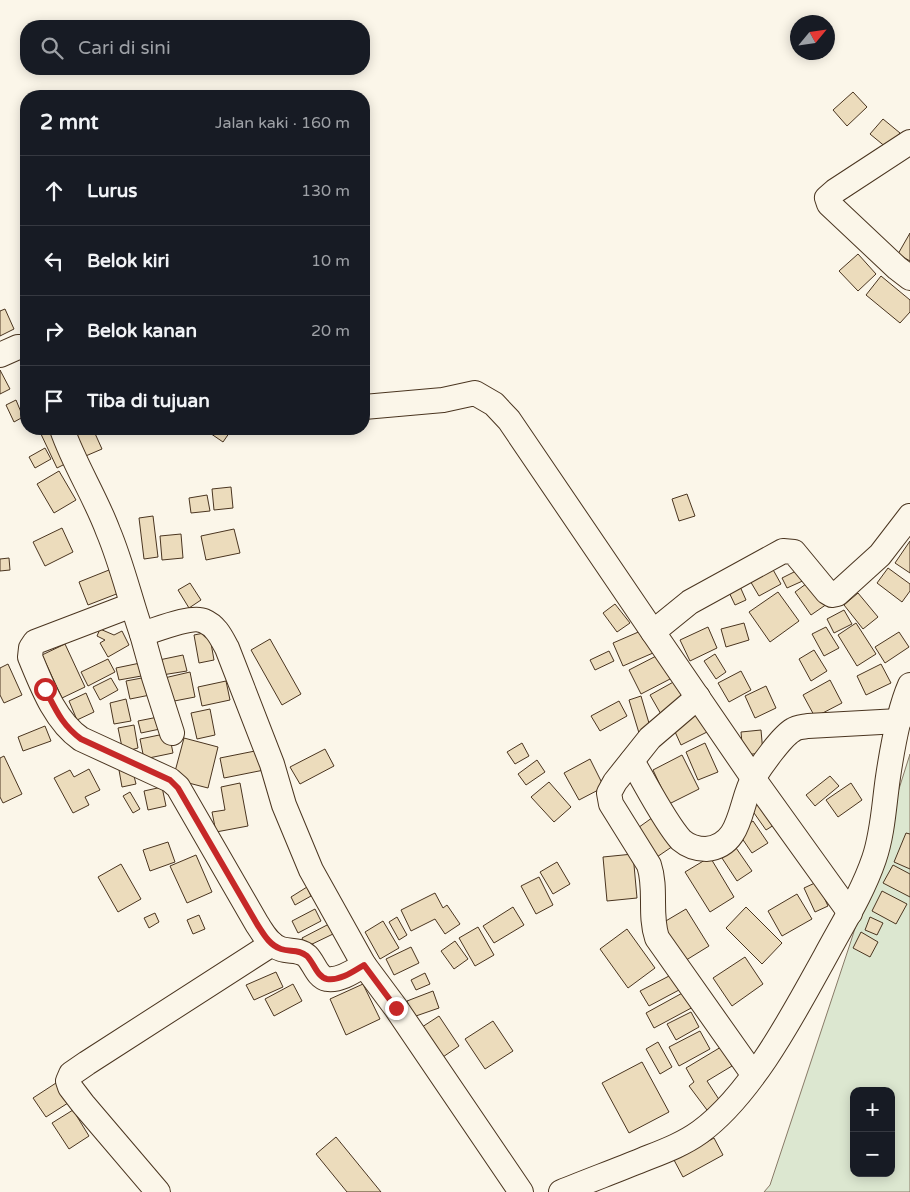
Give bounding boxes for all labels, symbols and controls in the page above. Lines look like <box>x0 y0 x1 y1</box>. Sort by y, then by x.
north arrow <box>790 15 835 60</box>
search box <box>20 20 370 75</box>
icon: search <box>38 34 66 62</box>
text: Cari di sini <box>78 37 171 59</box>
text: 2 mnt <box>40 110 99 135</box>
text: Jalan kaki · 160 m <box>215 113 350 133</box>
icon: ahead <box>40 177 68 205</box>
text: Lurus <box>87 180 137 202</box>
text: 130 m <box>301 181 350 201</box>
icon: left <box>40 247 68 275</box>
text: Belok kiri <box>87 250 170 272</box>
text: 10 m <box>311 251 350 271</box>
icon: right <box>40 317 68 345</box>
text: Belok kanan <box>87 320 197 342</box>
text: 20 m <box>311 321 350 341</box>
icon: arrive <box>40 387 68 415</box>
text: Tiba di tujuan <box>87 390 210 412</box>
route start <box>34 678 57 701</box>
route end <box>385 997 408 1020</box>
map controls <box>850 1087 895 1177</box>
button: + <box>850 1087 895 1132</box>
button: − <box>850 1132 895 1177</box>

